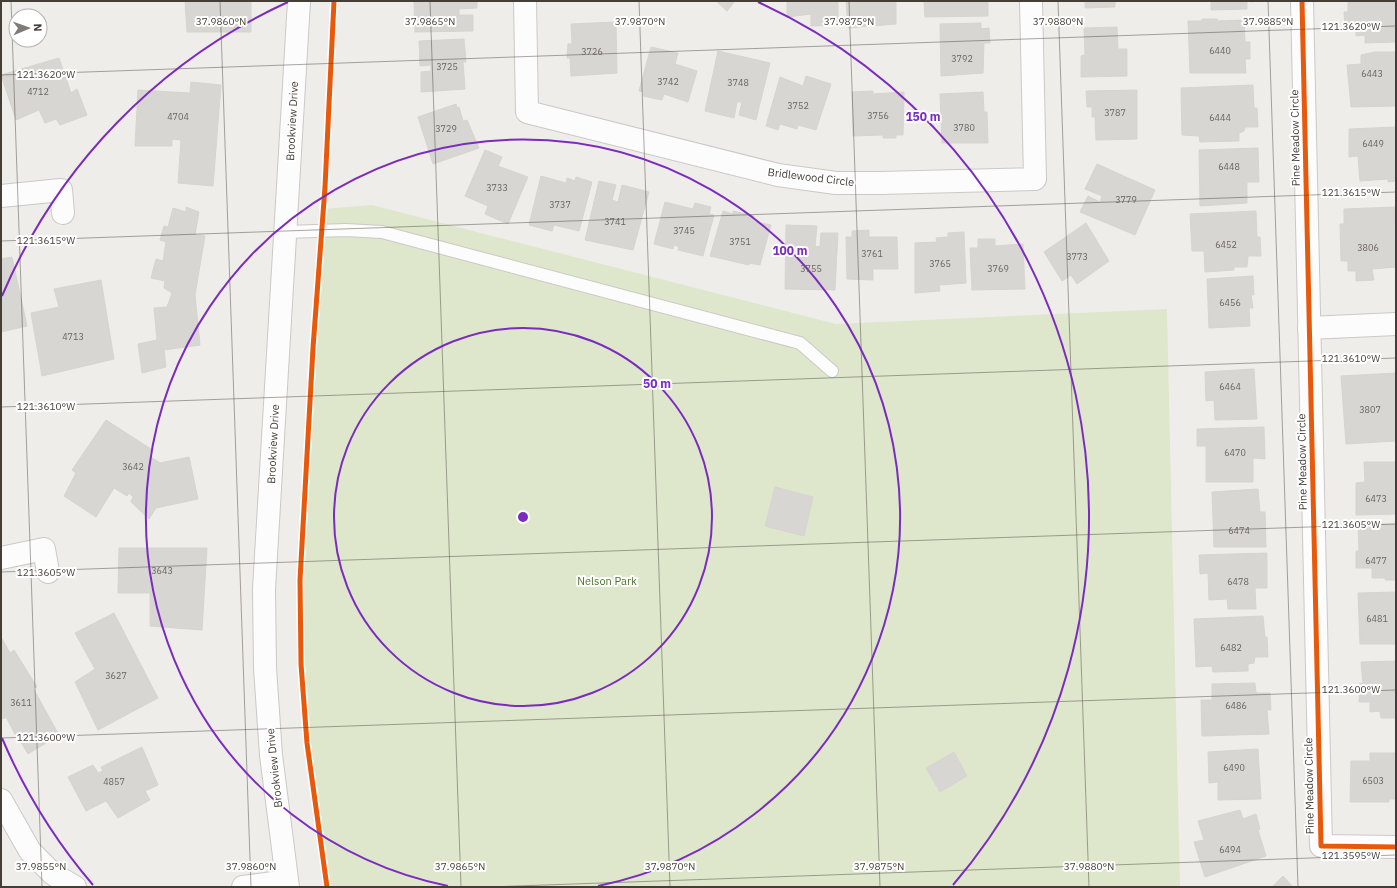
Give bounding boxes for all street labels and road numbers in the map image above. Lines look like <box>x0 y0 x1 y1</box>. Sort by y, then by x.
street label: Brookview Drive <box>283 81 301 161</box>
street label: Pine Meadow Circle <box>1287 89 1303 187</box>
street label: Bridlewood Circle <box>767 165 855 189</box>
street label: Brookview Drive <box>264 404 282 484</box>
street label: Pine Meadow Circle <box>1294 413 1310 511</box>
street label: Brookview Drive <box>263 728 285 808</box>
street label: Pine Meadow Circle <box>1301 737 1317 835</box>

